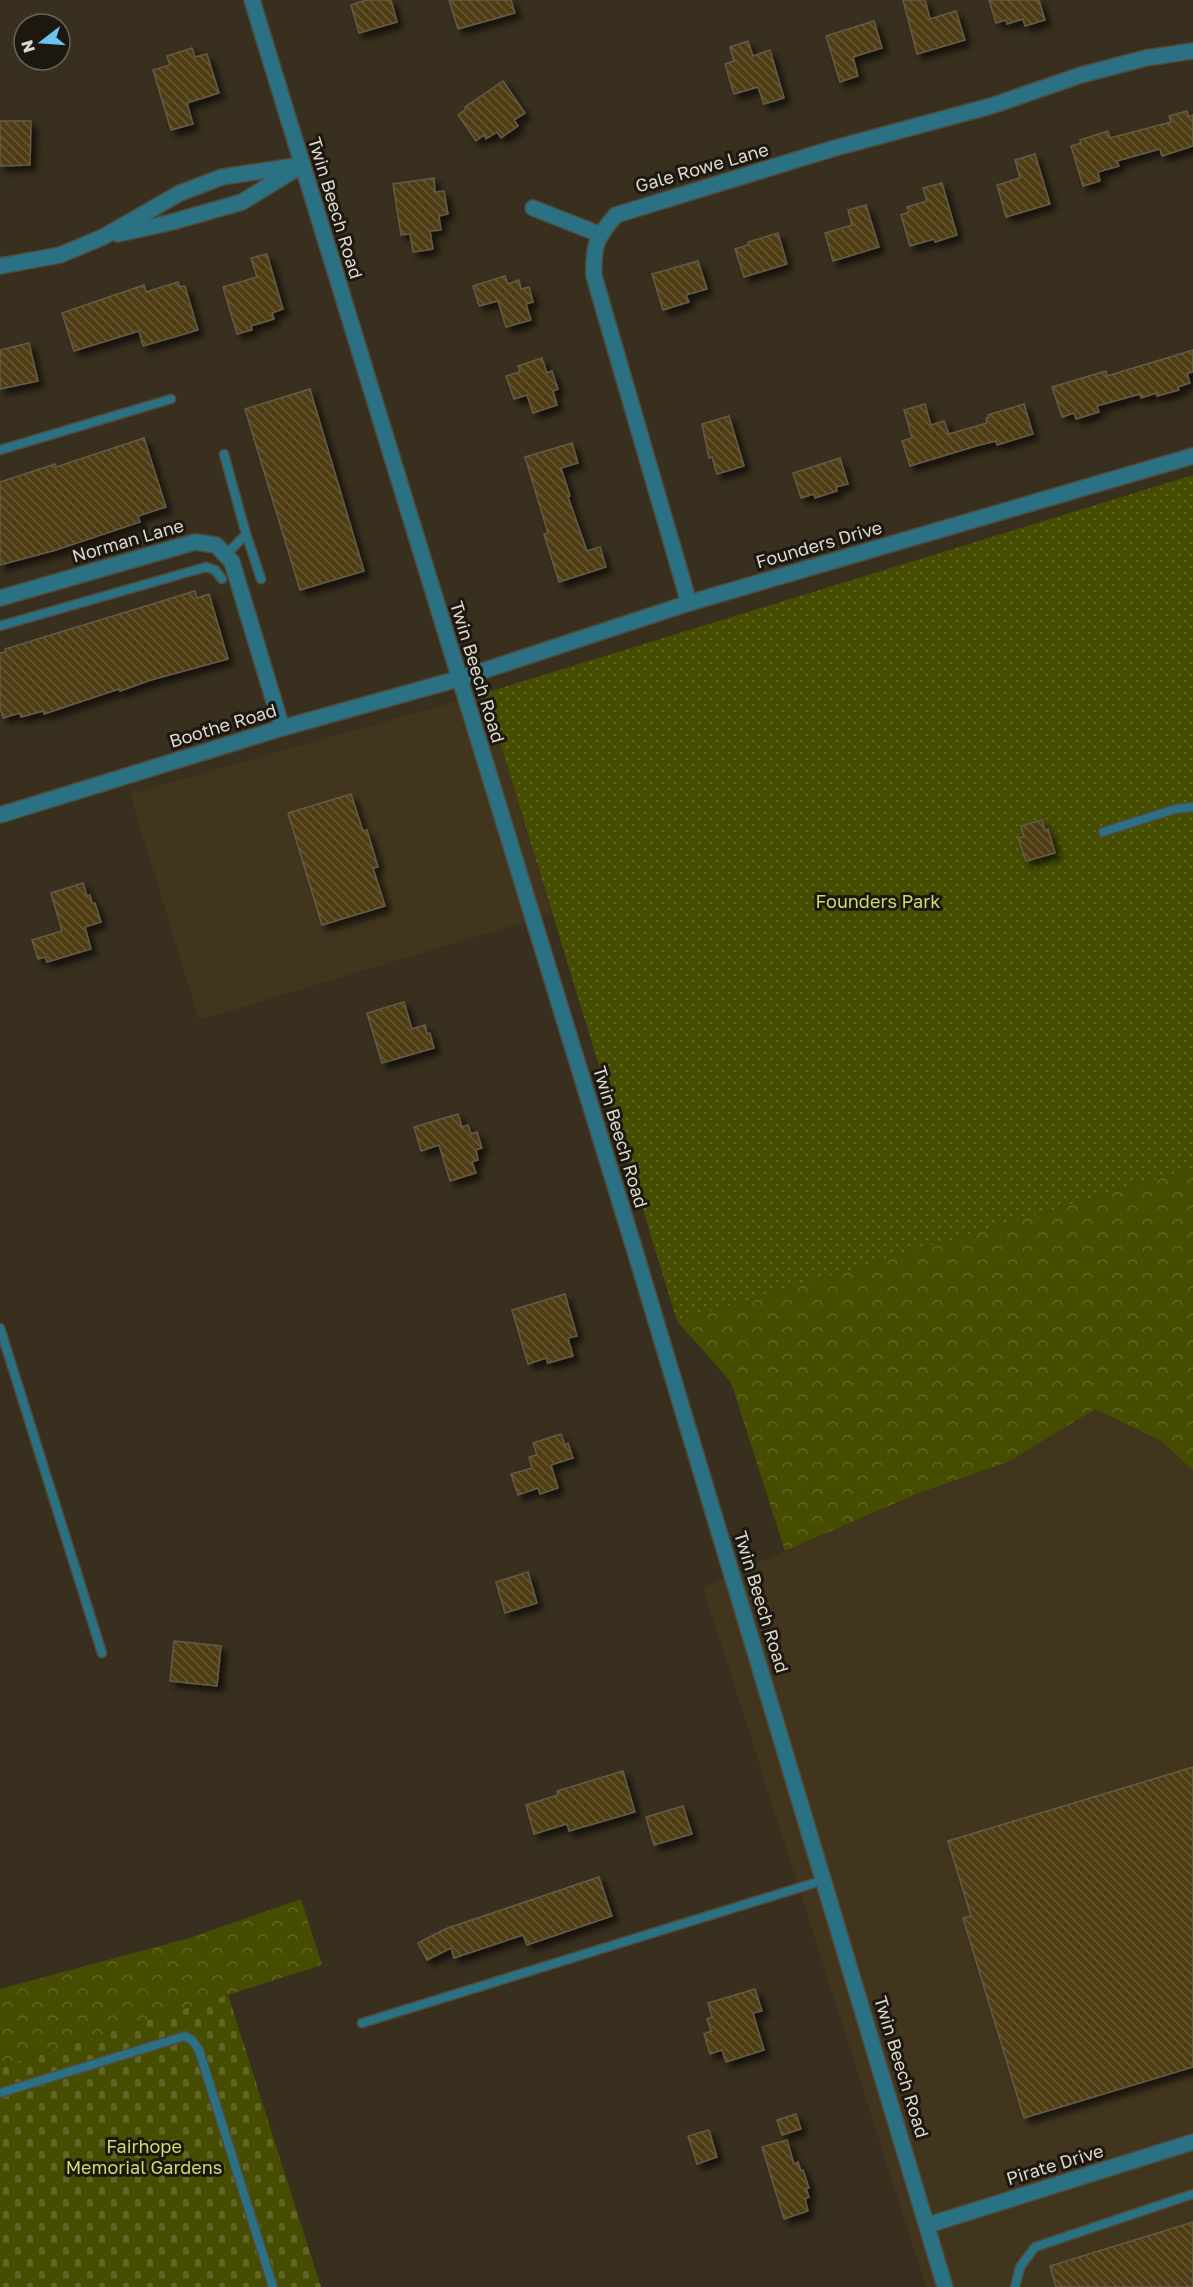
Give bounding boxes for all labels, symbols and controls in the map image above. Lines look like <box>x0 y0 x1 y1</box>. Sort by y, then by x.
north arrow <box>12 12 72 72</box>
text: N <box>16 38 39 55</box>
street label: Twin Beech Road <box>304 134 368 281</box>
street label: Gale Rowe Lane <box>633 138 771 197</box>
street label: Norman Lane <box>69 514 186 567</box>
street label: Founders Drive <box>753 515 884 573</box>
street label: Twin Beech Road <box>446 598 510 745</box>
street label: Boothe Road <box>166 698 279 752</box>
park label: Founders Park <box>816 890 940 912</box>
street label: Twin Beech Road <box>589 1063 653 1210</box>
street label: Twin Beech Road <box>730 1528 794 1675</box>
street label: Twin Beech Road <box>870 1993 934 2140</box>
park label: Fairhope Memorial Gardens <box>66 2135 222 2178</box>
street label: Pirate Drive <box>1004 2139 1106 2189</box>

